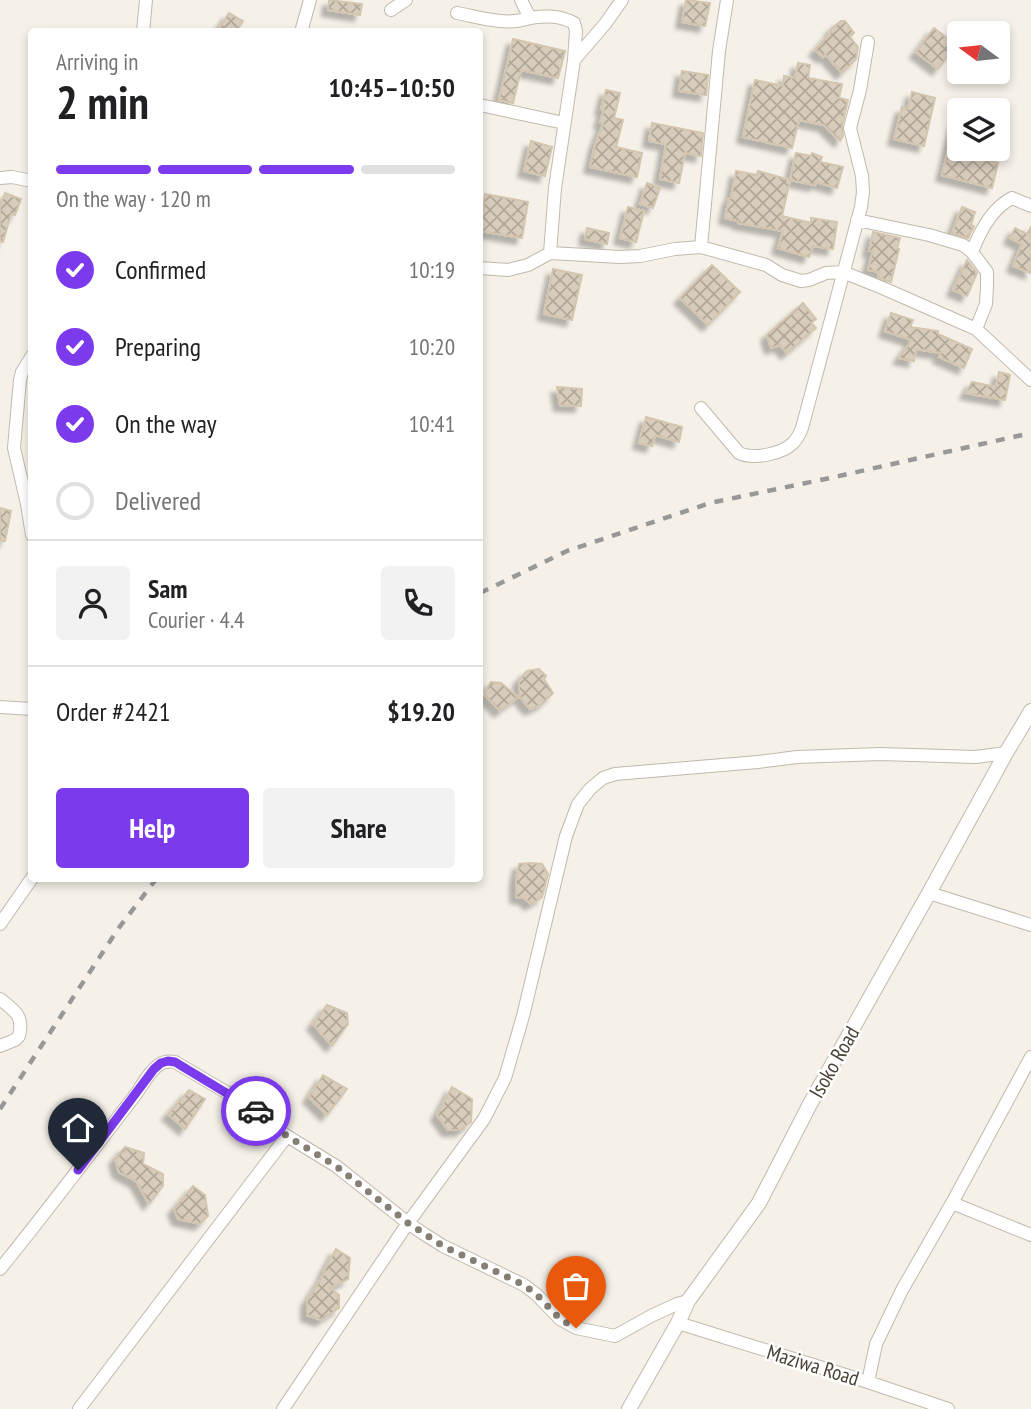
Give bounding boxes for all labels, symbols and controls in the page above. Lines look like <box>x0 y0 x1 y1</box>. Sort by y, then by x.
north arrow <box>947 21 1010 84</box>
map controls <box>947 21 1010 161</box>
text: Arriving in <box>56 47 138 76</box>
text: 10:45–10:50 <box>328 71 455 104</box>
text: 2 min <box>56 72 149 132</box>
button: layers <box>947 98 1010 161</box>
text: On the way · 120 m <box>56 184 211 213</box>
icon: check <box>56 251 94 289</box>
text: Confirmed <box>115 253 206 286</box>
text: 10:19 <box>409 255 455 284</box>
icon: check <box>56 328 94 366</box>
text: Preparing <box>115 330 201 363</box>
text: 10:20 <box>409 332 455 361</box>
icon: check <box>56 405 94 443</box>
text: On the way <box>115 407 217 440</box>
text: 10:41 <box>409 409 455 438</box>
text: Delivered <box>115 484 201 517</box>
button: person <box>56 566 130 640</box>
button: phone <box>381 566 455 640</box>
text: Sam <box>148 572 187 605</box>
text: Courier · 4.4 <box>148 605 244 634</box>
text: Order #2421 <box>56 695 171 728</box>
text: $19.20 <box>387 695 455 728</box>
button: Help <box>56 788 249 868</box>
button: Share <box>263 788 455 868</box>
street label: Isoko Road <box>803 1021 865 1103</box>
courier <box>221 1076 291 1146</box>
icon: car <box>237 1092 275 1130</box>
pin <box>48 1098 108 1170</box>
icon: home <box>59 1109 97 1147</box>
pin <box>546 1256 606 1328</box>
icon: bag <box>557 1267 595 1305</box>
street label: Maziwa Road <box>764 1338 862 1392</box>

